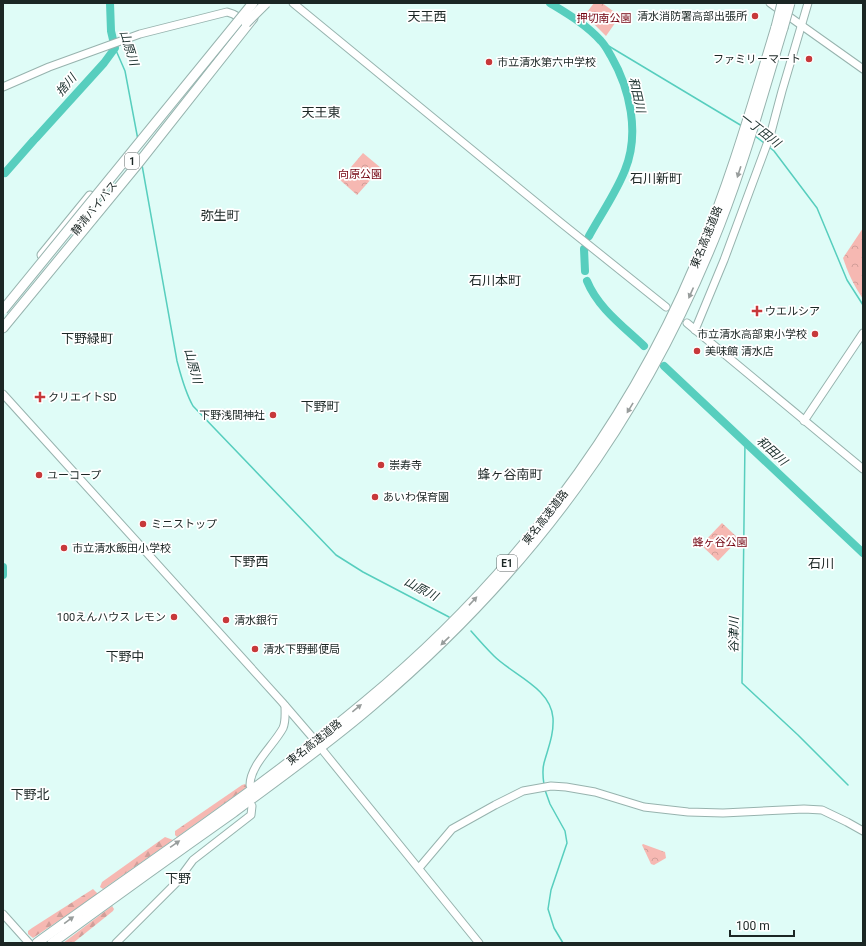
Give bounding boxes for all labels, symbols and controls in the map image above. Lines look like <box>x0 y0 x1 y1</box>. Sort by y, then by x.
district label: 天王西 <box>407 9 447 24</box>
place label: 清水消防署高部出張所 <box>637 10 748 23</box>
marker: 清水消防署高部出張所 <box>750 11 760 21</box>
park label: 押切南公園 <box>577 12 632 25</box>
water label: 山原川 <box>117 29 142 69</box>
place label: ファミリーマート <box>713 53 801 66</box>
marker: ファミリーマート <box>804 54 814 64</box>
place label: 市立清水第六中学校 <box>497 56 596 69</box>
marker: 市立清水第六中学校 <box>484 57 494 67</box>
water label: 捨川 <box>53 70 80 99</box>
water label: 和田川 <box>626 76 648 116</box>
district label: 天王東 <box>301 105 341 120</box>
water label: 一丁田川 <box>737 110 785 152</box>
road number: 1 <box>125 153 139 169</box>
one-way arrow <box>736 167 742 179</box>
park label: 向原公園 <box>338 168 382 181</box>
district label: 石川新町 <box>630 171 682 186</box>
street label: 静清バイパス <box>69 179 120 238</box>
street label: 東名高速道路 <box>688 204 725 270</box>
district label: 弥生町 <box>200 208 240 223</box>
district label: 石川本町 <box>469 273 521 288</box>
one-way arrow <box>688 288 694 299</box>
place label: ウエルシア <box>765 305 820 318</box>
marker: ウエルシア <box>752 306 762 316</box>
place label: 市立清水高部東小学校 <box>697 328 807 341</box>
marker: 市立清水高部東小学校 <box>810 329 820 339</box>
district label: 下野緑町 <box>61 331 113 346</box>
place label: 美味館 清水店 <box>705 345 774 358</box>
marker: 美味館 清水店 <box>692 346 702 356</box>
water label: 山原川 <box>182 347 205 387</box>
place label: クリエイトSD <box>48 391 117 404</box>
marker: クリエイトSD <box>35 392 45 402</box>
district label: 下野町 <box>300 399 340 414</box>
one-way arrow <box>626 403 634 413</box>
place label: 下野浅間神社 <box>199 409 265 422</box>
marker: 下野浅間神社 <box>268 410 278 420</box>
water label: 和田川 <box>754 434 791 470</box>
place label: 崇寿寺 <box>389 459 422 472</box>
marker: 崇寿寺 <box>376 460 386 470</box>
district label: 蜂ヶ谷南町 <box>477 467 543 482</box>
place label: ユーコープ <box>47 469 101 482</box>
marker: ユーコープ <box>34 470 44 480</box>
street label: 東名高速道路 <box>520 487 571 547</box>
place label: あいわ保育園 <box>383 491 449 504</box>
marker: あいわ保育園 <box>370 492 380 502</box>
place label: ミニストップ <box>151 518 217 531</box>
marker: ミニストップ <box>138 519 148 529</box>
park label: 蜂ヶ谷公園 <box>693 536 748 549</box>
place label: 市立清水飯田小学校 <box>72 542 171 555</box>
marker: 市立清水飯田小学校 <box>59 543 69 553</box>
district label: 下野西 <box>229 554 269 569</box>
road number: E1 <box>497 555 517 571</box>
district label: 石川 <box>808 556 834 571</box>
water label: 山原川 <box>402 574 442 605</box>
one-way arrow <box>469 596 478 606</box>
place label: 100えんハウス レモン <box>57 611 166 624</box>
marker: 100えんハウス レモン <box>169 612 179 622</box>
place label: 清水銀行 <box>234 614 278 627</box>
marker: 清水銀行 <box>221 615 231 625</box>
water label: 谷津川 <box>727 615 741 653</box>
one-way arrow <box>440 636 450 646</box>
place label: 清水下野郵便局 <box>263 643 340 656</box>
marker: 清水下野郵便局 <box>250 644 260 654</box>
district label: 下野中 <box>105 649 145 664</box>
one-way arrow <box>352 704 363 713</box>
street label: 東名高速道路 <box>284 717 344 768</box>
district label: 下野北 <box>10 787 50 802</box>
one-way arrow <box>169 840 180 848</box>
district label: 下野 <box>165 871 191 886</box>
scale bar <box>730 912 794 938</box>
one-way arrow <box>64 916 74 924</box>
text: 100 m <box>736 919 770 933</box>

